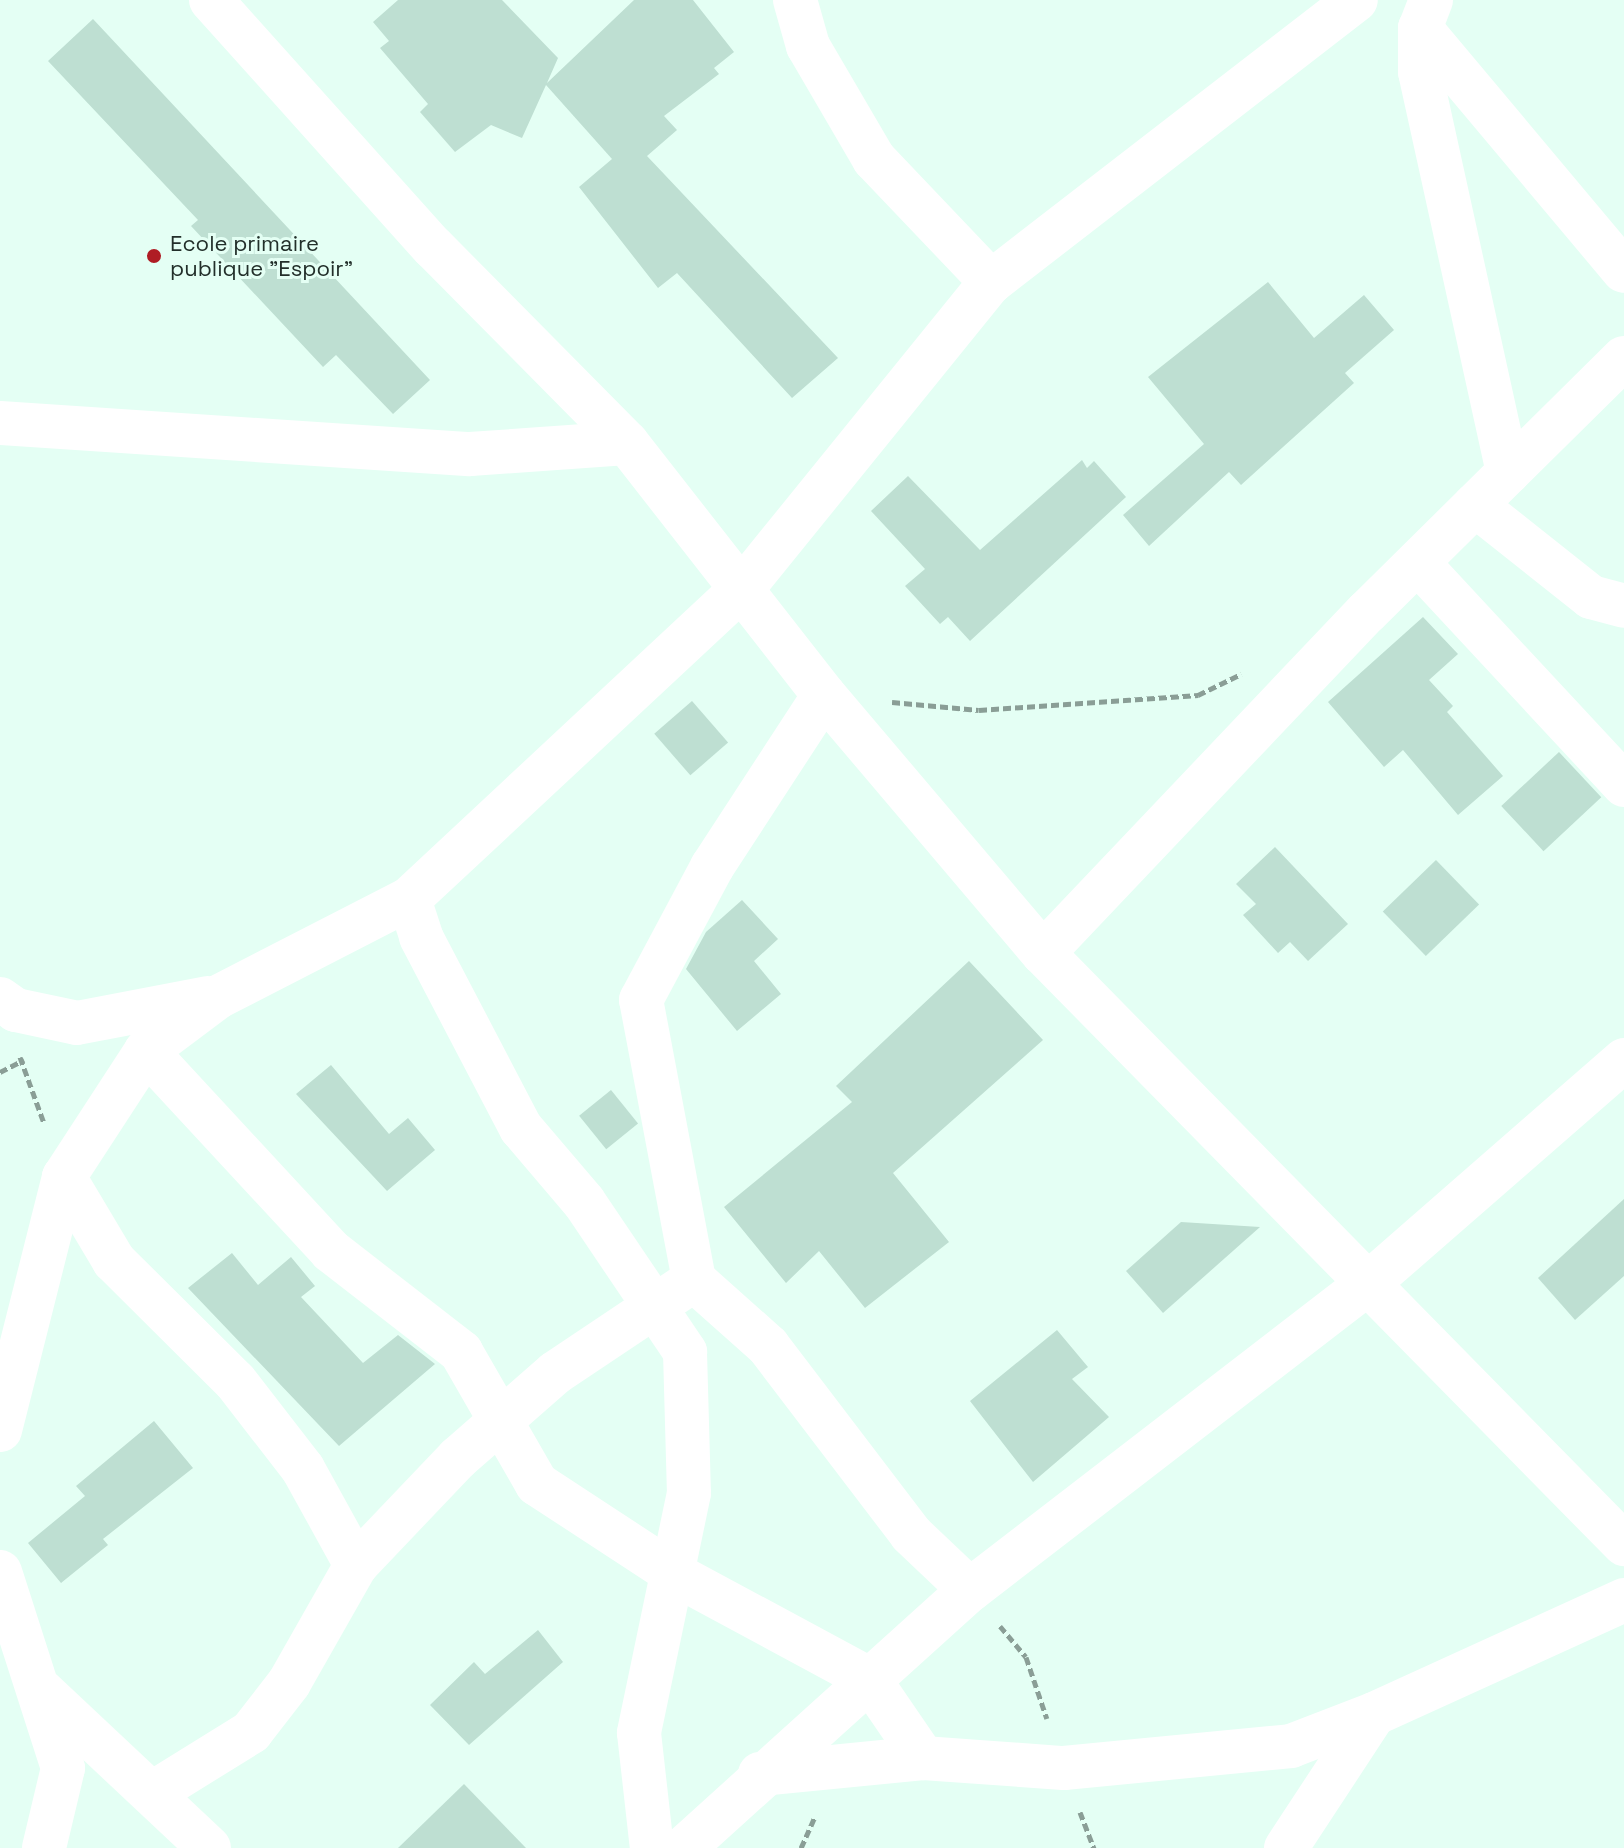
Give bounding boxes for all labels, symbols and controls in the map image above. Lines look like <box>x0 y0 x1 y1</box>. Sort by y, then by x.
place label: Ecole primaire publique "Espoir" <box>170 230 353 282</box>
marker: Ecole primaire publique "Espoir" <box>145 247 163 265</box>

